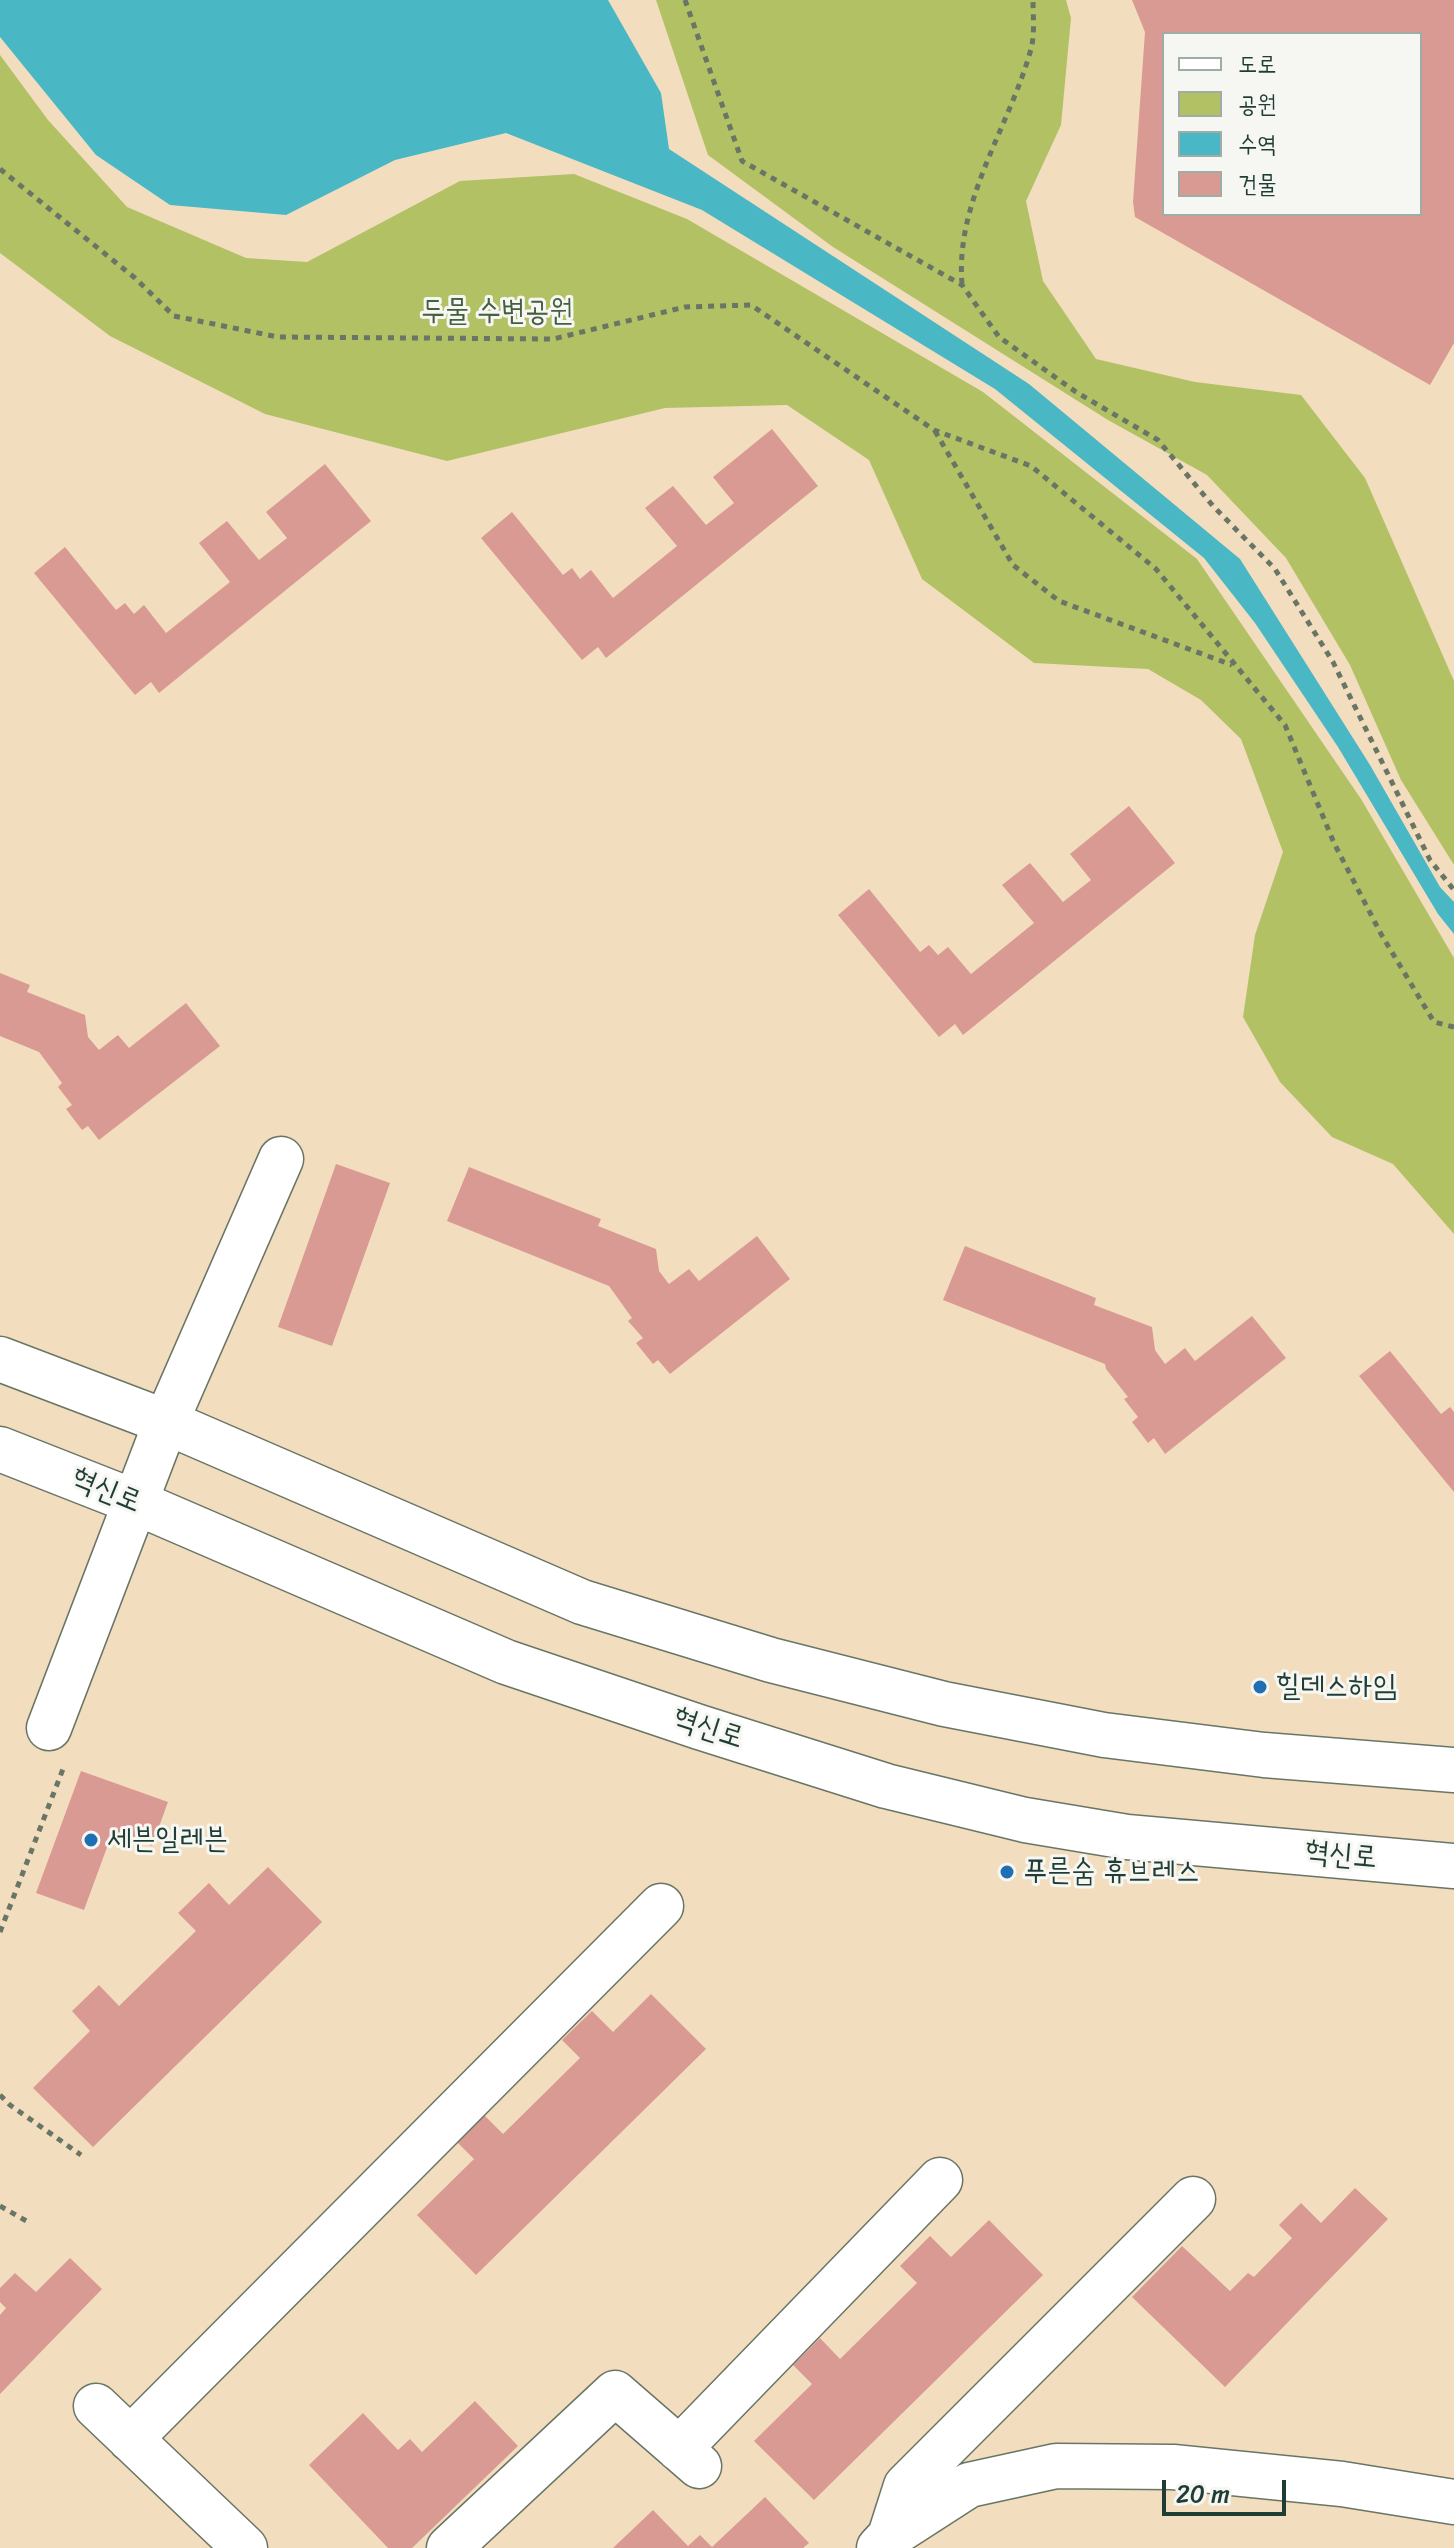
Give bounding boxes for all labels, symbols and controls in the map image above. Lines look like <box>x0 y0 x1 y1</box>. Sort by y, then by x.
legend <box>1162 32 1422 216</box>
text: 도로 <box>1238 43 1277 85</box>
text: 공원 <box>1238 83 1277 125</box>
text: 수역 <box>1238 123 1277 165</box>
text: 건물 <box>1238 163 1277 205</box>
park label: 두물 수변공원 <box>421 294 573 330</box>
street label: 혁신로 <box>66 1461 146 1521</box>
place label: 힐데스하임 <box>1276 1669 1397 1705</box>
marker: 힐데스하임 <box>1251 1678 1269 1696</box>
street label: 혁신로 <box>668 1701 748 1757</box>
place label: 세븐일레븐 <box>107 1822 228 1858</box>
marker: 세븐일레븐 <box>82 1831 100 1849</box>
street label: 혁신로 <box>1303 1835 1379 1877</box>
place label: 푸른숨 휴브레스 <box>1023 1854 1200 1890</box>
marker: 푸른숨 휴브레스 <box>998 1863 1016 1881</box>
scale bar <box>1166 2464 1290 2514</box>
text: 20 m <box>1176 2473 1230 2515</box>

